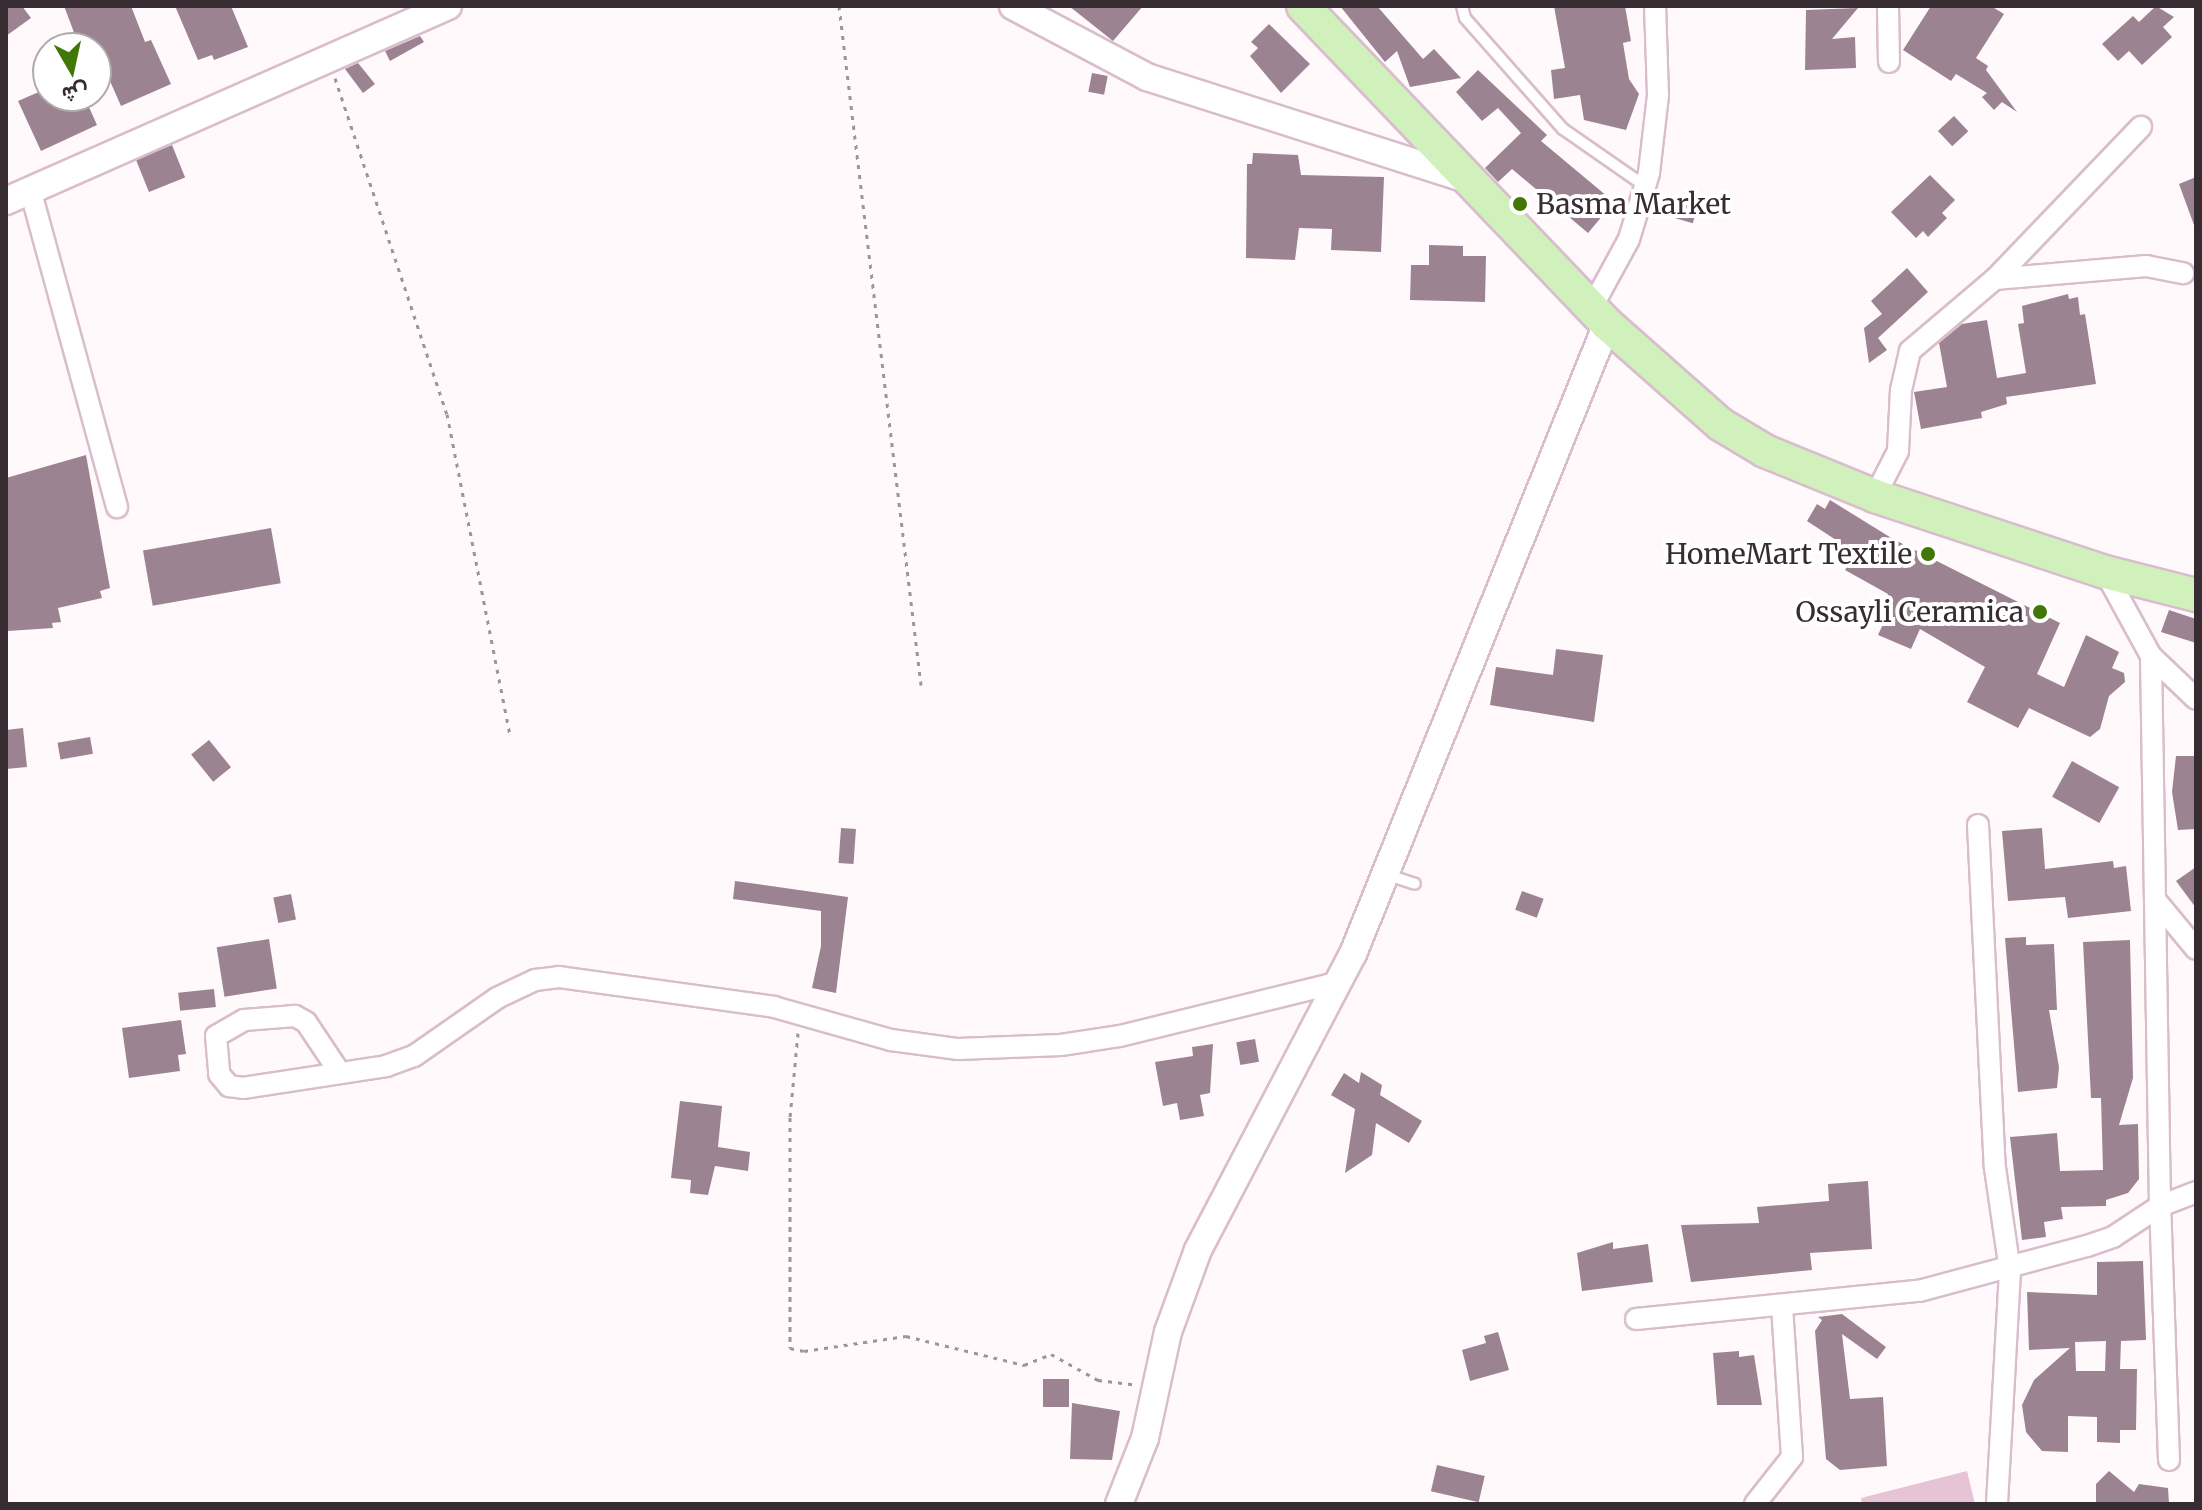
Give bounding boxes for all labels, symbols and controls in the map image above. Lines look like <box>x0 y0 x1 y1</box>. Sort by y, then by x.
north arrow <box>32 32 112 112</box>
text: ش <box>60 78 91 110</box>
place label: Basma Market <box>1536 187 1731 221</box>
marker: Basma Market <box>1511 195 1529 213</box>
place label: HomeMart Textile <box>1665 537 1912 571</box>
marker: HomeMart Textile <box>1919 545 1937 563</box>
place label: Ossayli Ceramica <box>1795 595 2024 629</box>
marker: Ossayli Ceramica <box>2031 603 2049 621</box>

